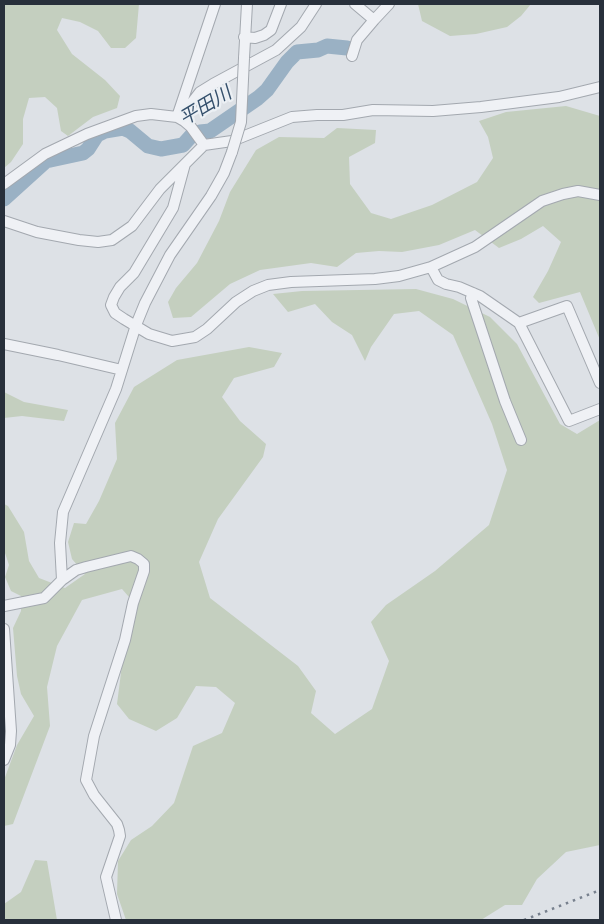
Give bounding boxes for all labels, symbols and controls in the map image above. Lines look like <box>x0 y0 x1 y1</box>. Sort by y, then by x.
water label: 平田川 <box>176 83 236 131</box>

